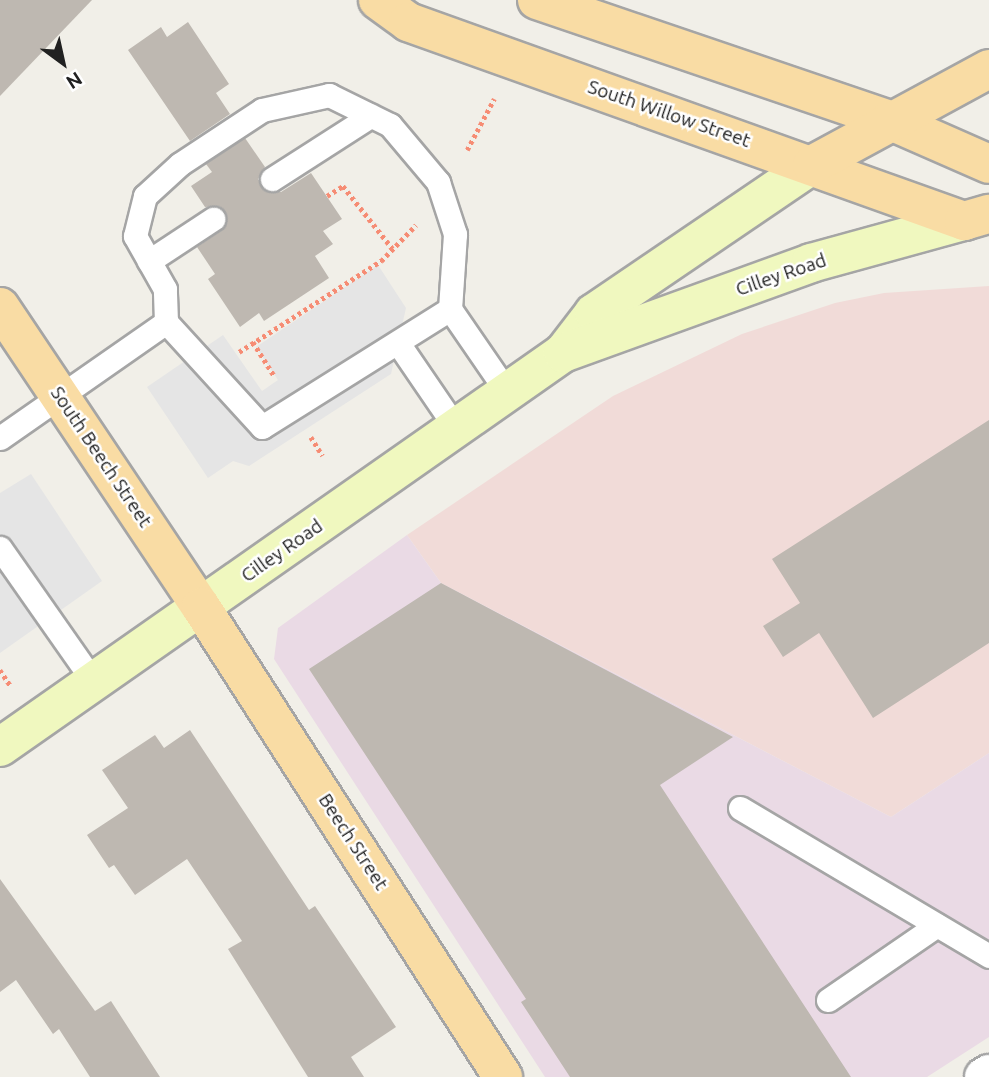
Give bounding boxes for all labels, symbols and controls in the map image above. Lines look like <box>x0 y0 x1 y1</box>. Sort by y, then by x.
north arrow <box>28 28 98 98</box>
text: N <box>62 68 86 94</box>
street label: South Willow Street <box>585 75 753 153</box>
street label: Cilley Road <box>733 249 829 301</box>
street label: South Beech Street <box>45 382 157 532</box>
street label: Cilley Road <box>237 515 327 587</box>
street label: Beech Street <box>313 790 393 894</box>

